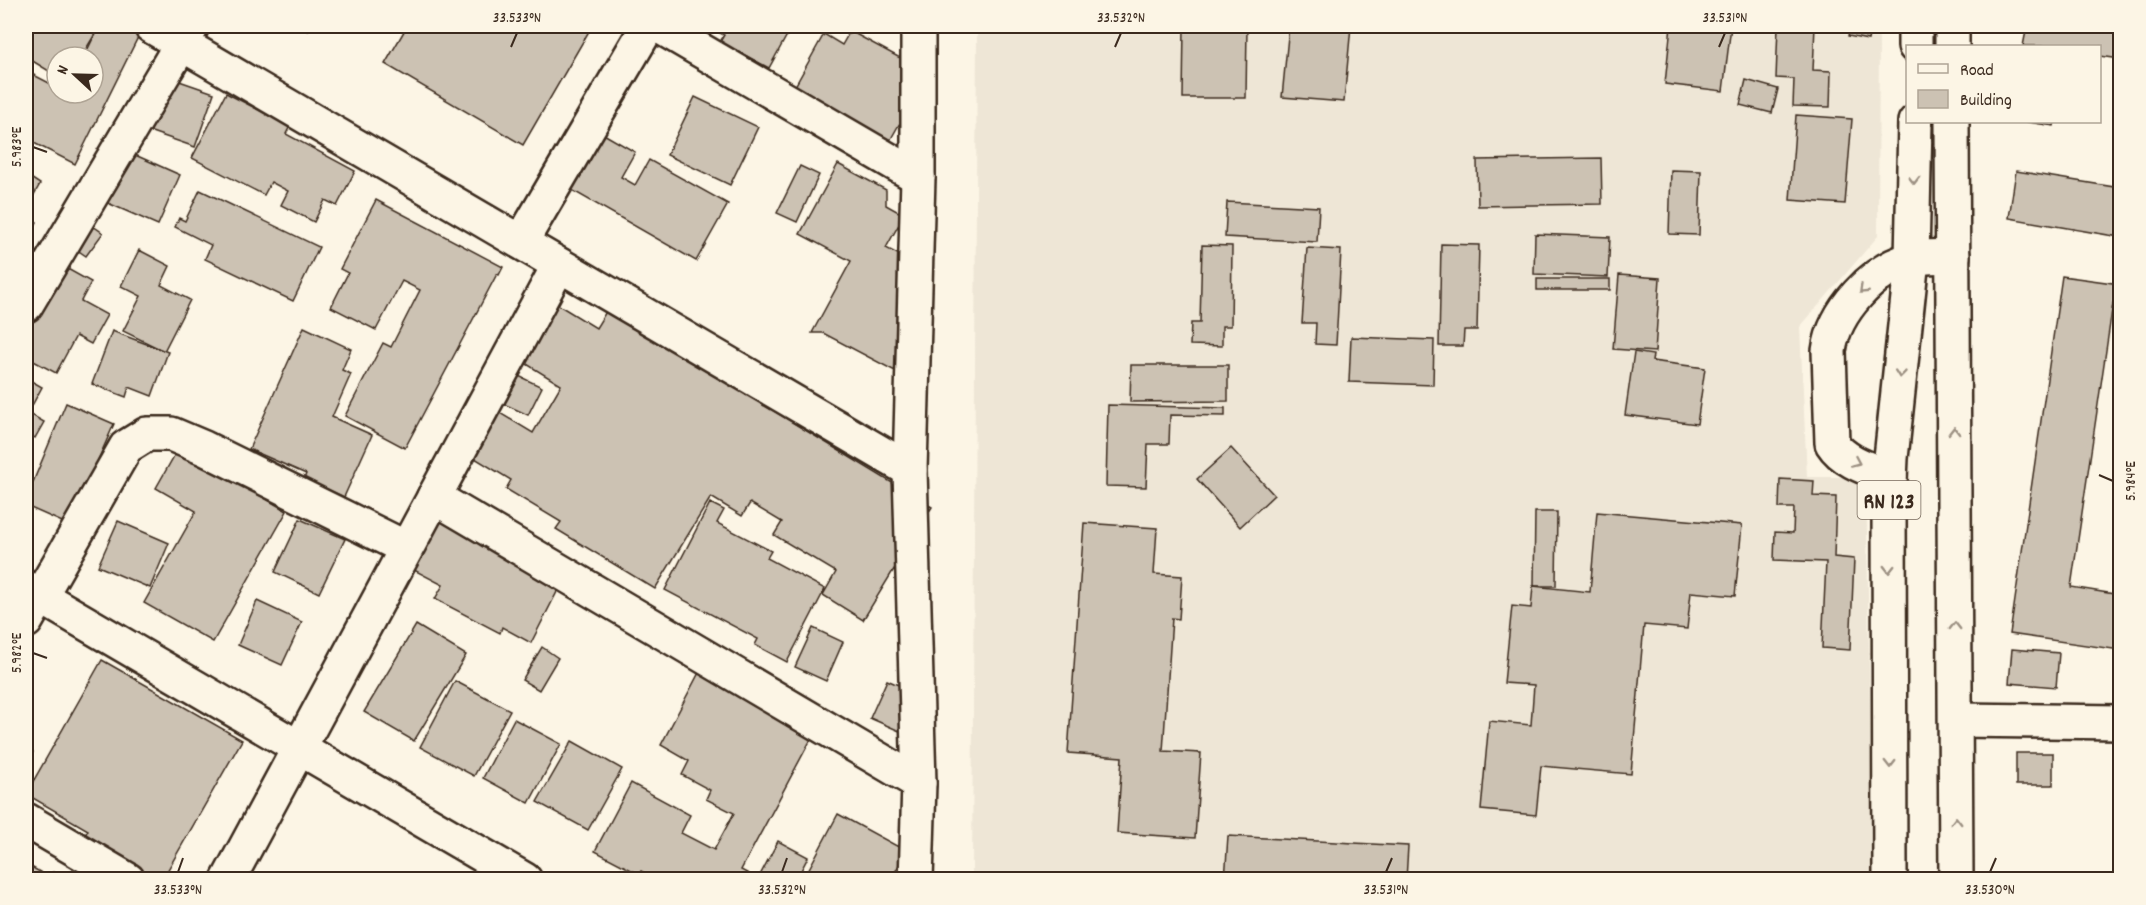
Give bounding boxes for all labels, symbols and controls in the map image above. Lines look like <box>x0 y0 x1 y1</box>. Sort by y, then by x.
text: 33.533°N <box>493 8 541 30</box>
text: 33.532°N <box>1097 8 1145 30</box>
text: 33.531°N <box>1703 8 1747 30</box>
north arrow <box>45 45 105 105</box>
legend <box>1906 45 2101 123</box>
text: Road <box>1960 59 1994 84</box>
text: N <box>51 62 76 78</box>
text: Building <box>1960 89 2012 114</box>
text: 5.983°E <box>7 127 29 167</box>
one-way arrow <box>1908 175 1921 184</box>
one-way arrow <box>1860 283 1871 294</box>
one-way arrow <box>1894 370 1907 379</box>
one-way arrow <box>1948 427 1960 436</box>
one-way arrow <box>1849 455 1860 467</box>
text: 5.984°E <box>2121 461 2143 501</box>
road number: RN 123 <box>1858 481 1920 519</box>
one-way arrow <box>1883 564 1895 573</box>
one-way arrow <box>1949 622 1961 631</box>
text: 5.982°E <box>7 633 29 673</box>
one-way arrow <box>1884 759 1896 768</box>
one-way arrow <box>1950 817 1962 826</box>
text: 33.533°N <box>154 880 202 902</box>
text: 33.532°N <box>758 880 806 902</box>
text: 33.531°N <box>1364 880 1408 902</box>
text: 33.530°N <box>1965 880 2015 902</box>

